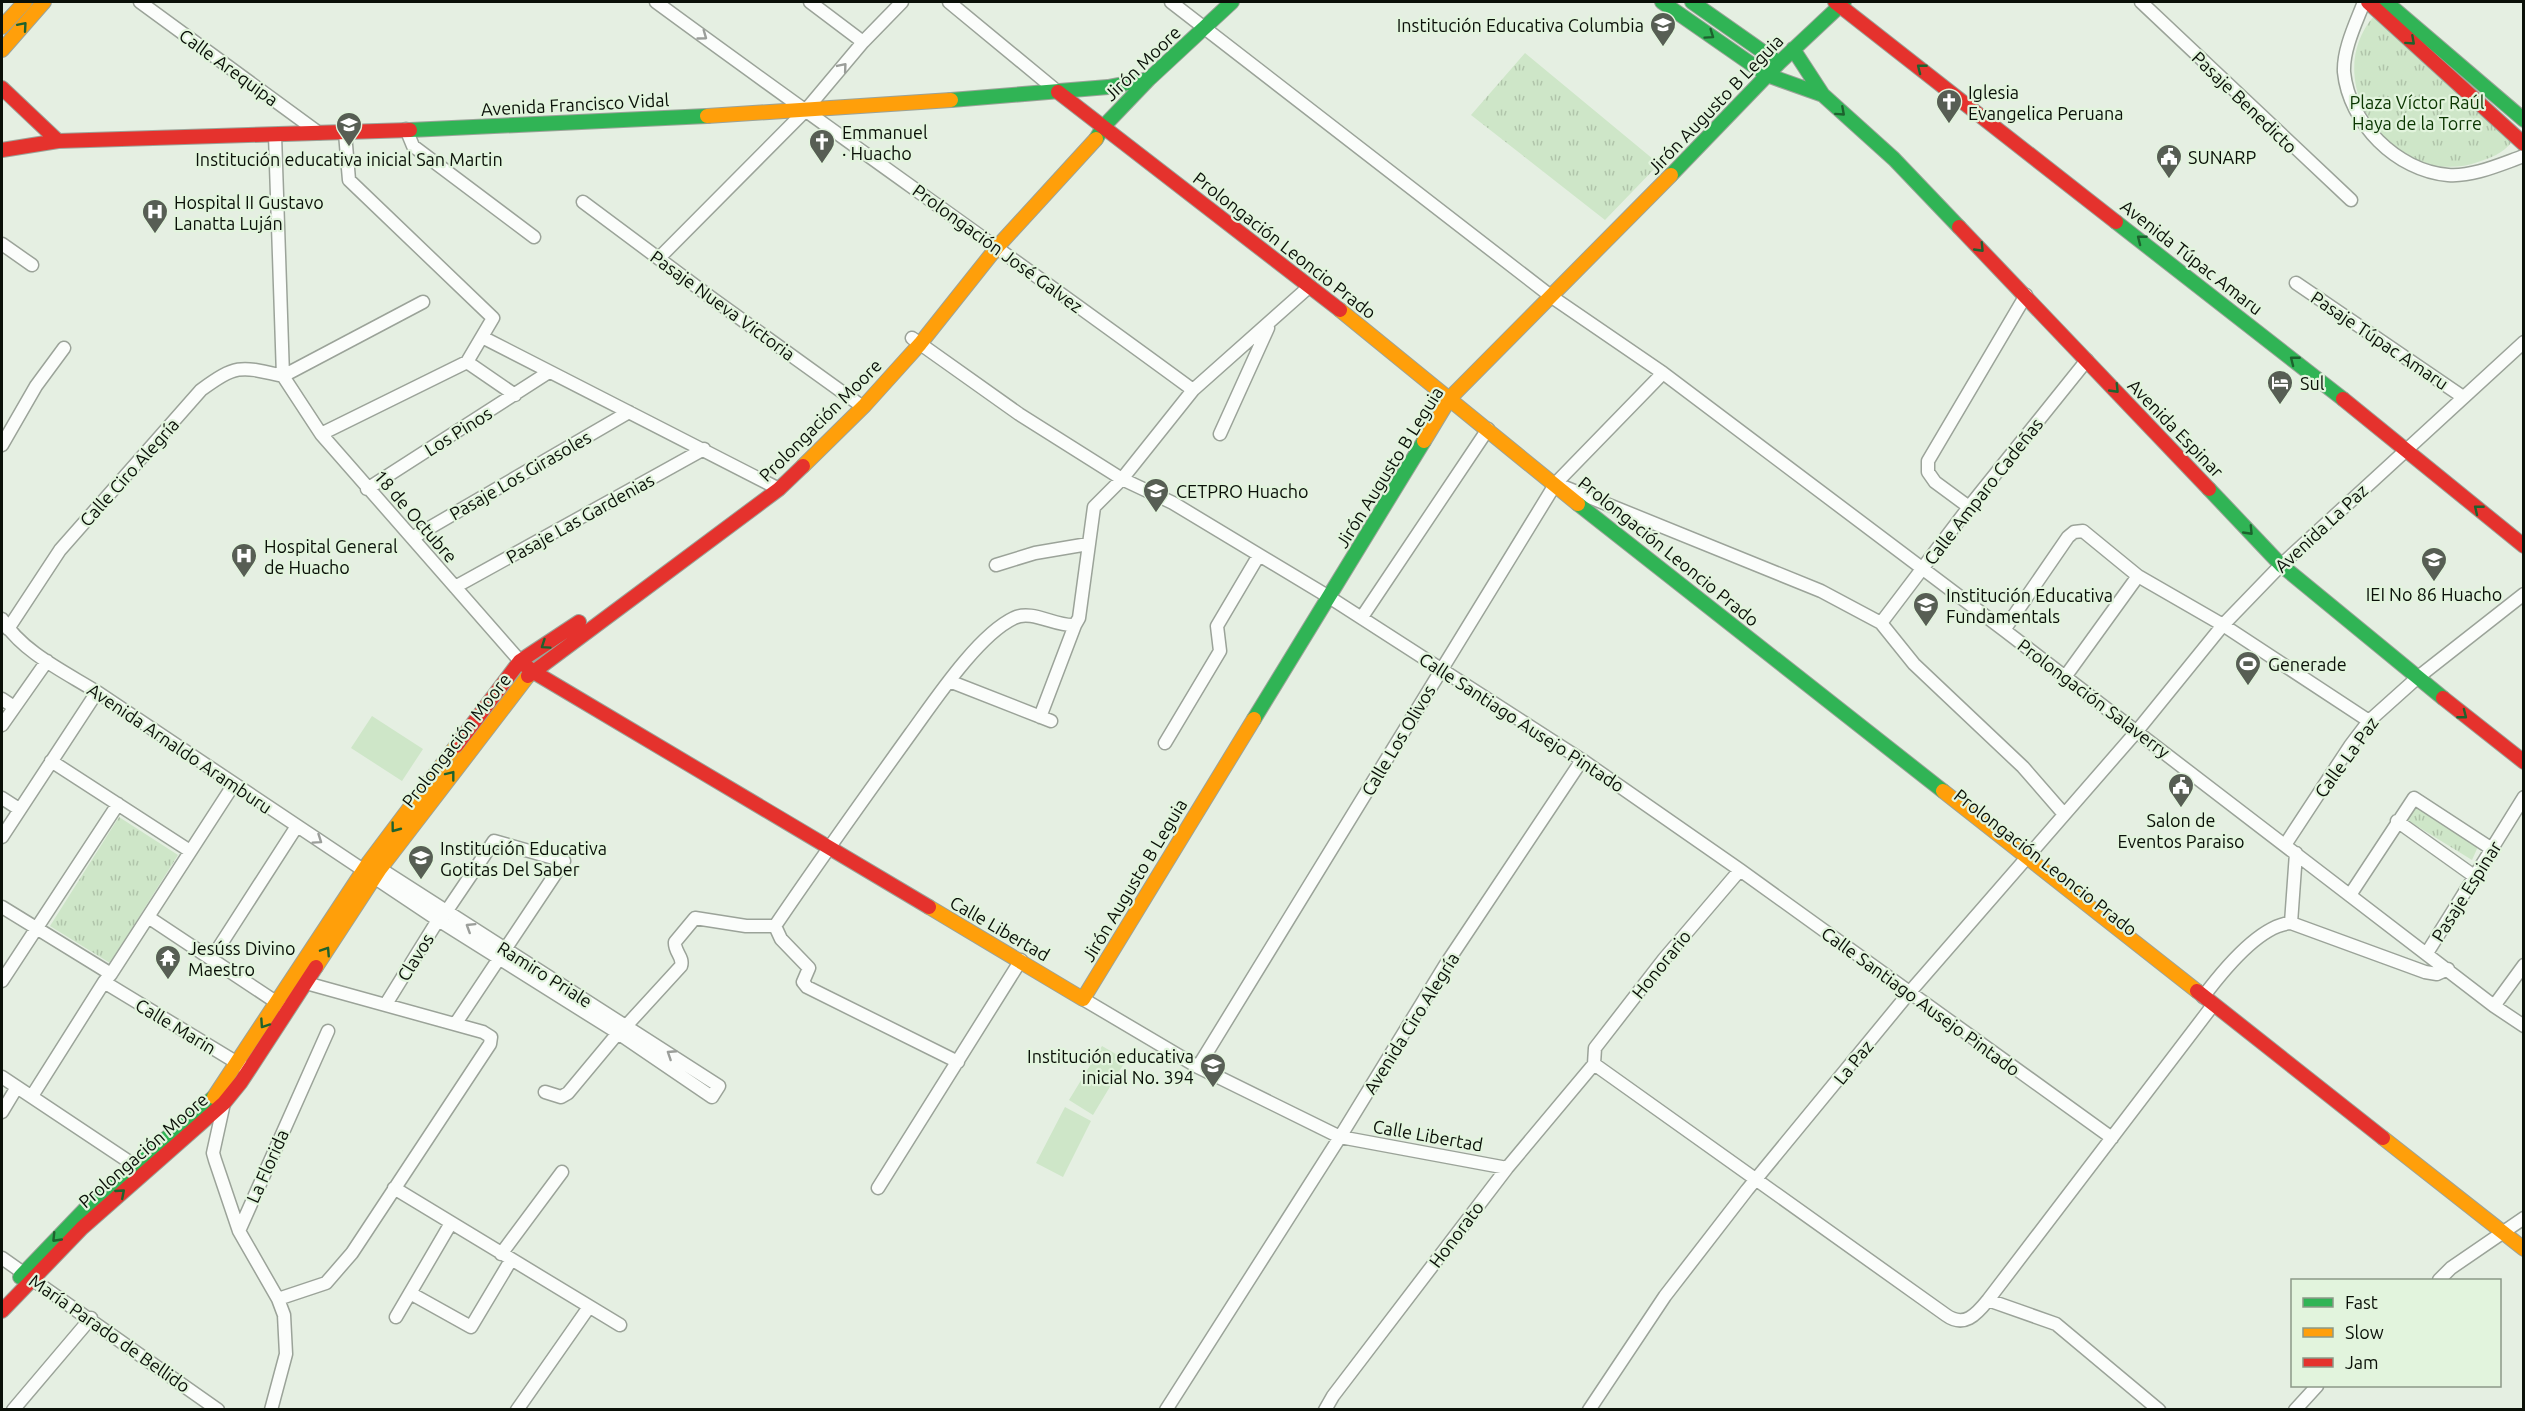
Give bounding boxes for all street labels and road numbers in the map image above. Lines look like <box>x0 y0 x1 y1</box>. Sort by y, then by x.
street label: Jirón Moore <box>1100 22 1184 104</box>
street label: Calle Arequipa <box>176 24 282 110</box>
street label: Jirón Augusto B Leguia <box>1643 30 1787 178</box>
street label: Pasaje Benedicto <box>2188 47 2302 157</box>
street label: Avenida Francisco Vidal <box>480 89 670 119</box>
street label: Prolongación Leoncio Prado <box>1190 168 1380 322</box>
street label: Prolongación José Galvez <box>909 180 1087 316</box>
street label: Avenida Túpac Amaru <box>2117 195 2267 319</box>
street label: Pasaje Nueva Victoria <box>647 246 799 364</box>
street label: Pasaje Túpac Amaru <box>2308 287 2452 393</box>
street label: Prolongación Moore <box>755 355 885 485</box>
street label: Avenida Espinar <box>2124 375 2228 481</box>
street label: Jirón Augusto B Leguia <box>1331 383 1447 551</box>
street label: Los Pinos <box>421 402 495 459</box>
street label: Calle Ciro Alegría <box>75 414 183 530</box>
street label: Calle Amparo Cadeñas <box>1920 414 2047 568</box>
street label: Pasaje Los Girasoles <box>446 426 595 524</box>
street label: 18 de Octubre <box>370 466 462 566</box>
street label: Pasaje Las Gardenias <box>503 469 658 567</box>
street label: Prolongación Leoncio Prado <box>1575 472 1763 630</box>
street label: Avenida La Paz <box>2271 480 2371 576</box>
street label: Prolongación Salaverry <box>2014 634 2174 762</box>
street label: Calle Santiago Ausejo Pintado <box>1416 648 1628 796</box>
street label: Prolongación Moore <box>398 669 514 811</box>
street label: Avenida Arnaldo Aramburu <box>84 679 276 817</box>
street label: Calle Los Olivos <box>1357 681 1439 799</box>
street label: Calle La Paz <box>2310 713 2382 801</box>
street label: Prolongación Leoncio Prado <box>1951 785 2141 939</box>
street label: Jirón Augusto B Leguia <box>1078 795 1190 965</box>
street label: Pasaje Espinar <box>2427 837 2505 945</box>
street label: Calle Libertad <box>947 891 1053 965</box>
street label: Calle Santiago Ausejo Pintado <box>1818 922 2024 1080</box>
street label: Honorario <box>1628 926 1694 1002</box>
street label: Clavos <box>393 929 437 984</box>
street label: Ramiro Priale <box>494 937 596 1011</box>
street label: Avenida Ciro Alegría <box>1359 949 1463 1097</box>
street label: Calle Marin <box>132 994 220 1058</box>
street label: La Paz <box>1829 1036 1877 1088</box>
street label: Prolongación Moore <box>74 1089 212 1211</box>
street label: Calle Libertad <box>1371 1115 1485 1155</box>
street label: La Florida <box>242 1126 292 1206</box>
street label: Honorato <box>1425 1197 1487 1271</box>
street label: María Parado de Bellido <box>26 1270 194 1396</box>

